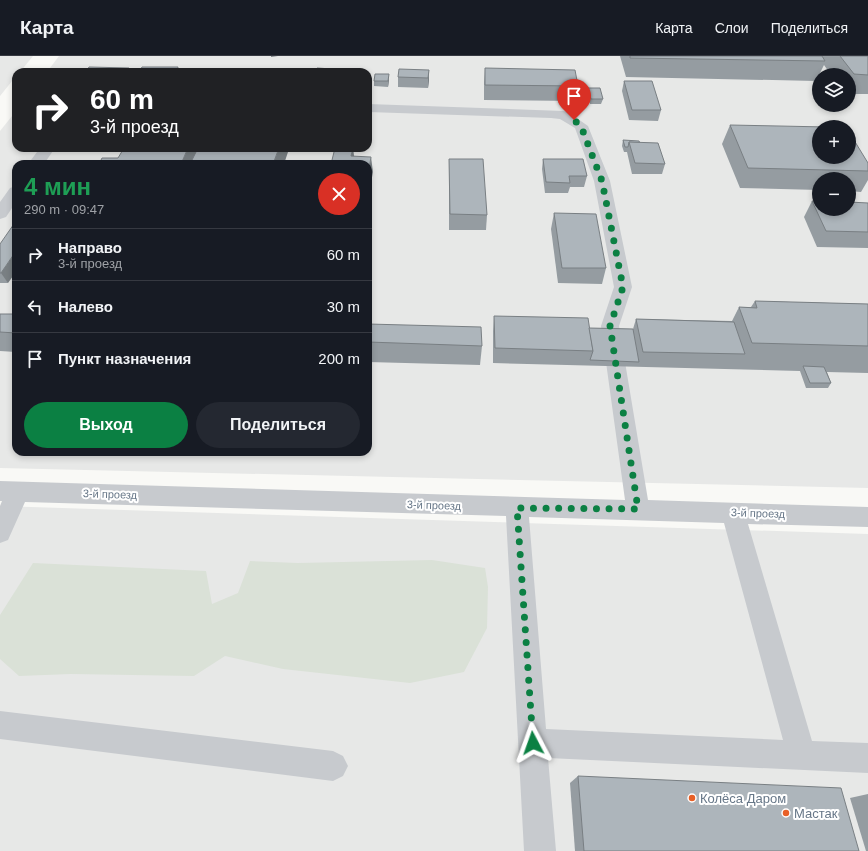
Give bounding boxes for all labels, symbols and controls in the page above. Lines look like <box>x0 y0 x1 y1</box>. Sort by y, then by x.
text: Карта <box>20 17 74 38</box>
text: Карта <box>655 20 693 36</box>
text: Слои <box>715 20 749 36</box>
text: Поделиться <box>771 20 848 36</box>
map controls <box>812 68 856 216</box>
button: layers <box>812 68 856 112</box>
pin <box>557 79 591 120</box>
icon: right <box>24 84 76 136</box>
text: 60 m <box>90 84 154 115</box>
icon: arrive <box>563 85 585 107</box>
text: 3-й проезд <box>90 117 179 137</box>
button: + <box>812 120 856 164</box>
button: − <box>812 172 856 216</box>
text: 4 мин <box>24 173 91 200</box>
button: close <box>318 173 360 215</box>
text: 290 m · 09:47 <box>24 202 104 217</box>
text: Направо <box>58 239 122 256</box>
icon: right <box>24 244 46 266</box>
text: 60 m <box>327 246 360 263</box>
text: 3-й проезд <box>58 256 122 271</box>
icon: left <box>24 296 46 318</box>
text: Налево <box>58 298 113 315</box>
text: 30 m <box>327 298 360 315</box>
icon: arrive <box>24 348 46 370</box>
text: Пункт назначения <box>58 350 191 367</box>
text: 200 m <box>318 350 360 367</box>
button: Выход <box>24 402 188 448</box>
button: Поделиться <box>196 402 360 448</box>
street label: 3-й проезд <box>83 487 138 501</box>
street label: 3-й проезд <box>407 498 462 512</box>
street label: 3-й проезд <box>731 506 786 520</box>
position arrow <box>512 722 554 764</box>
place label: Колёса Даром <box>700 791 786 806</box>
marker: Колёса Даром <box>687 793 697 803</box>
place label: Мастак <box>794 806 838 821</box>
marker: Мастак <box>781 808 791 818</box>

